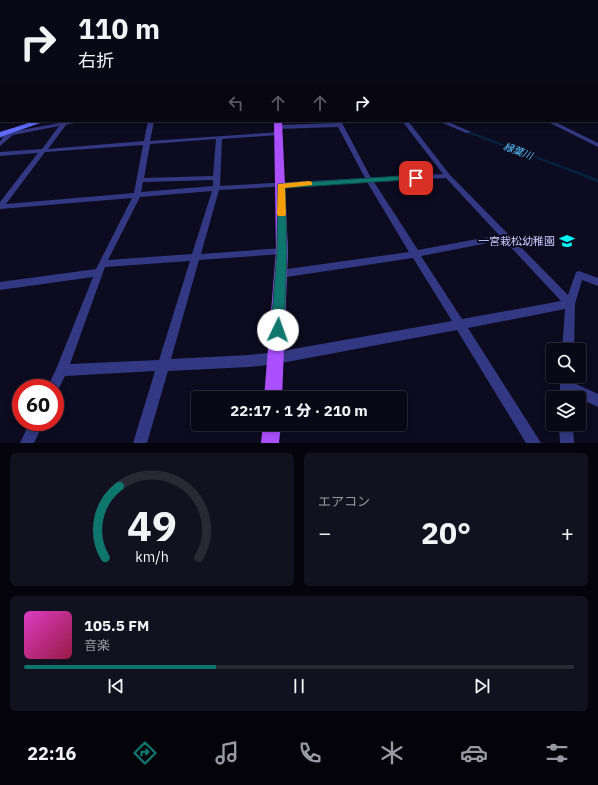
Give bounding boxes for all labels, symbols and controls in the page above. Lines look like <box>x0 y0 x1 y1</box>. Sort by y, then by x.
text: 110 m <box>78 10 160 47</box>
icon: right <box>12 16 64 68</box>
text: 右折 <box>78 49 114 72</box>
icon: left <box>225 92 247 114</box>
icon: ahead <box>267 92 289 114</box>
icon: ahead <box>309 92 331 114</box>
icon: right <box>351 92 373 114</box>
water label: 縁葉川 <box>502 140 535 163</box>
pin <box>399 161 433 195</box>
icon: arrive <box>405 167 427 189</box>
school or university icon: 一宮栽松幼稚園 <box>558 232 576 250</box>
place label: 一宮栽松幼稚園 <box>478 234 555 248</box>
position arrow <box>257 309 299 351</box>
map controls <box>546 343 586 431</box>
button: search <box>546 343 586 383</box>
speed limit sign: 60 <box>12 379 64 431</box>
button: layers <box>546 391 586 431</box>
text: 22:17 · 1 分 · 210 m <box>230 401 368 420</box>
text: エアコン <box>318 493 370 510</box>
text: 49 <box>127 497 177 551</box>
text: 20° <box>421 513 471 552</box>
text: − <box>318 518 331 547</box>
text: + <box>561 518 574 547</box>
text: km/h <box>135 546 169 565</box>
text: 105.5 FM <box>84 616 149 635</box>
text: 音楽 <box>84 637 110 654</box>
icon: previous <box>105 675 127 697</box>
icon: pause <box>288 675 310 697</box>
icon: next <box>471 675 493 697</box>
icon: directions <box>131 739 159 767</box>
icon: music <box>213 739 241 767</box>
icon: phone <box>296 739 324 767</box>
icon: climate <box>378 739 406 767</box>
icon: car <box>460 739 488 767</box>
icon: filters <box>543 739 571 767</box>
text: 22:16 <box>27 742 76 765</box>

